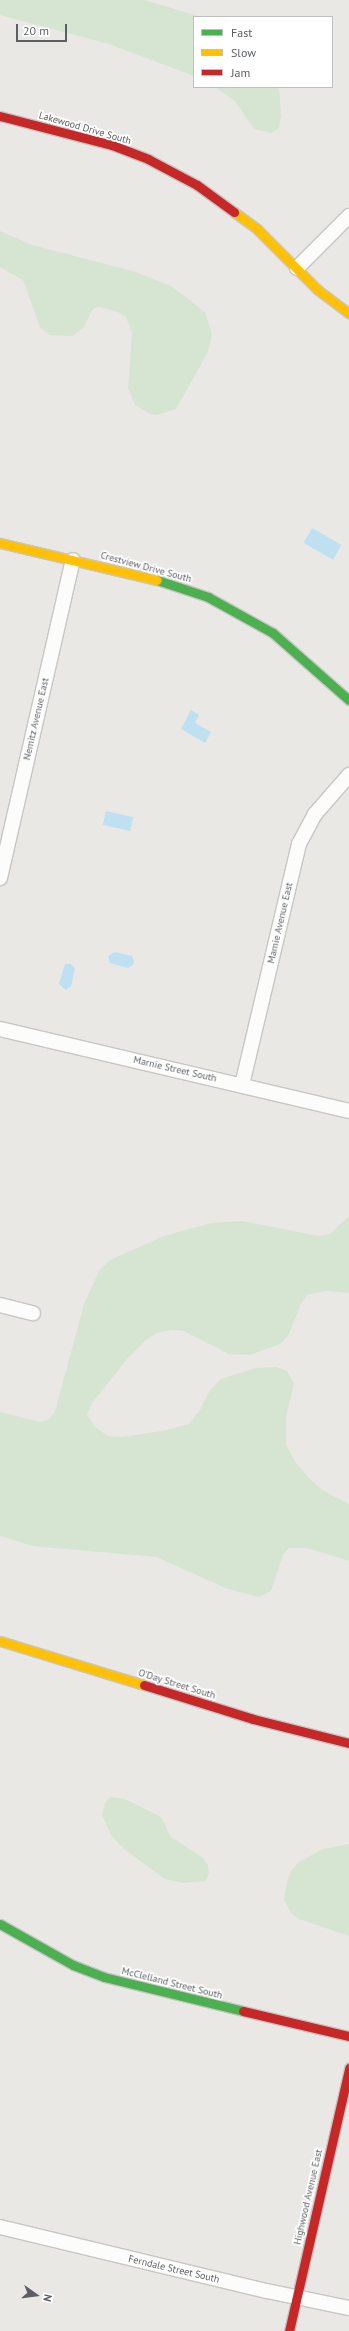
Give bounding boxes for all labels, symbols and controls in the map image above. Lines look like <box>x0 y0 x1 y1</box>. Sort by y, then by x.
scale bar <box>18 16 69 42</box>
legend <box>193 16 333 88</box>
text: 20 m <box>23 23 49 38</box>
text: Fast <box>231 25 252 40</box>
text: Slow <box>231 45 256 60</box>
text: Jam <box>231 65 250 80</box>
street label: Lakewood Drive South <box>37 109 133 147</box>
street label: Crestview Drive South <box>99 549 193 585</box>
street label: Nemitz Avenue East <box>21 676 51 762</box>
street label: Mamie Avenue East <box>265 881 295 965</box>
street label: Marnie Street South <box>132 1054 218 1084</box>
street label: O'Day Street South <box>137 1666 217 1702</box>
street label: McClelland Street South <box>120 1965 224 2001</box>
street label: Highwood Avenue East <box>291 2148 325 2246</box>
street label: Ferndale Street South <box>127 2253 221 2285</box>
north arrow <box>16 2275 56 2315</box>
text: N <box>40 2293 55 2303</box>

